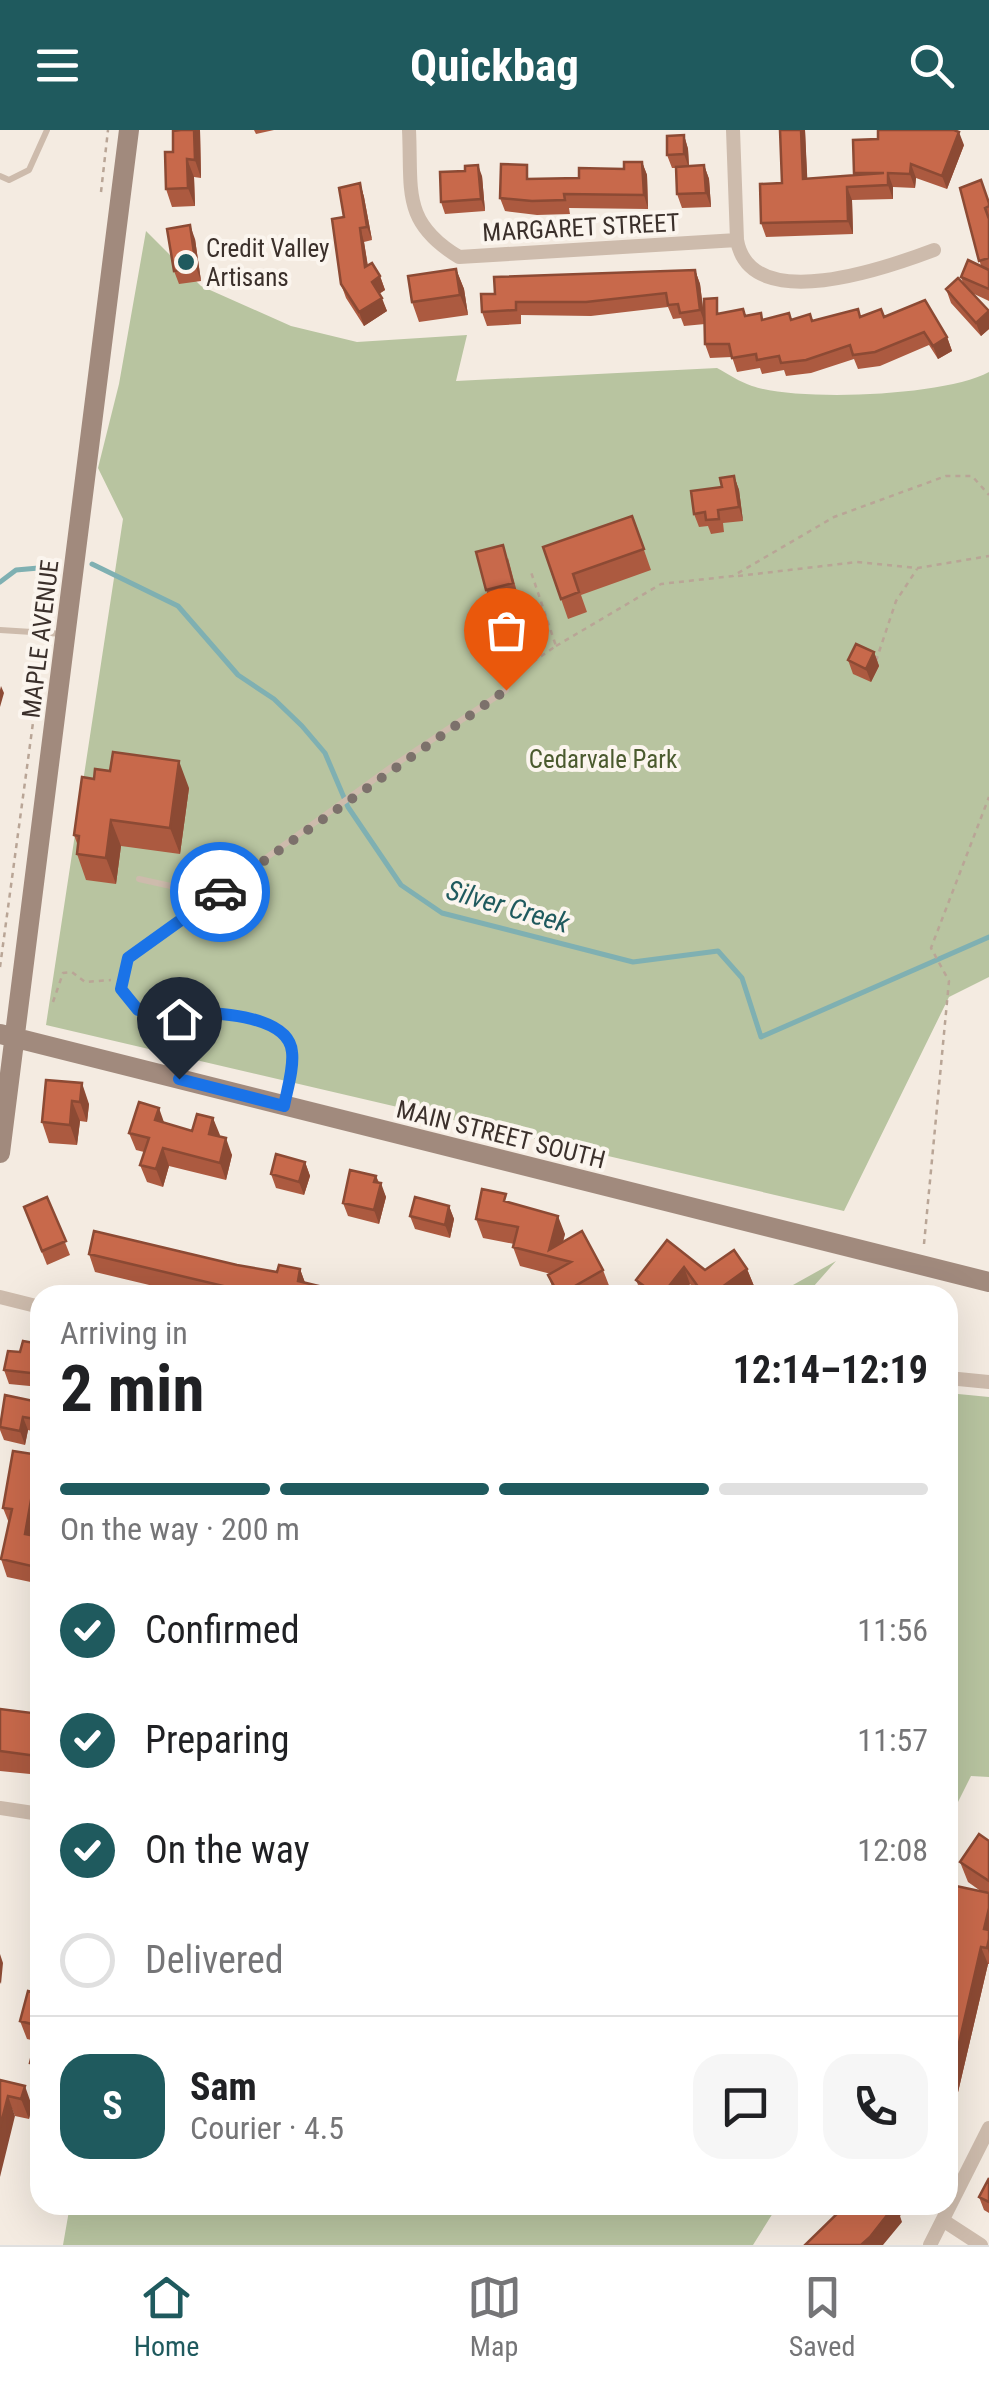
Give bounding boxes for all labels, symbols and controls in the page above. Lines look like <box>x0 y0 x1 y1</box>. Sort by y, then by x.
icon: menu <box>30 38 85 93</box>
icon: search <box>904 38 959 93</box>
text: Quickbag <box>410 39 579 92</box>
street label: MARGARET STREET <box>482 208 680 247</box>
place label: Credit Valley Artisans <box>206 234 329 292</box>
marker: Credit Valley Artisans <box>175 251 197 273</box>
street label: MAPLE AVENUE <box>16 558 65 720</box>
pin <box>464 588 549 691</box>
icon: bag <box>479 603 534 658</box>
park label: Cedarvale Park <box>529 745 678 774</box>
courier <box>170 842 270 942</box>
icon: car <box>193 865 248 920</box>
water label: Silver Creek <box>443 873 574 940</box>
pin <box>137 977 222 1080</box>
icon: home <box>152 992 207 1047</box>
street label: MAIN STREET SOUTH <box>393 1095 608 1174</box>
text: Arriving in <box>60 1314 188 1352</box>
text: 12:14–12:19 <box>733 1348 928 1392</box>
text: 2 min <box>60 1351 204 1427</box>
text: On the way · 200 m <box>60 1510 300 1548</box>
icon: check <box>60 1603 115 1658</box>
text: Confirmed <box>145 1608 300 1652</box>
text: 11:56 <box>857 1611 928 1649</box>
icon: check <box>60 1713 115 1768</box>
text: Preparing <box>145 1718 290 1762</box>
text: 11:57 <box>857 1721 928 1759</box>
icon: check <box>60 1823 115 1878</box>
text: On the way <box>145 1828 310 1872</box>
text: 12:08 <box>857 1831 928 1869</box>
text: Delivered <box>145 1938 284 1982</box>
button: chat <box>693 2054 798 2159</box>
button: phone <box>823 2054 928 2159</box>
text: Sam <box>190 2065 257 2109</box>
text: S <box>102 2084 123 2128</box>
text: Courier · 4.5 <box>190 2109 344 2147</box>
tab: Home <box>134 2270 199 2363</box>
tab: Map <box>467 2270 522 2363</box>
tab: Saved <box>789 2270 855 2363</box>

